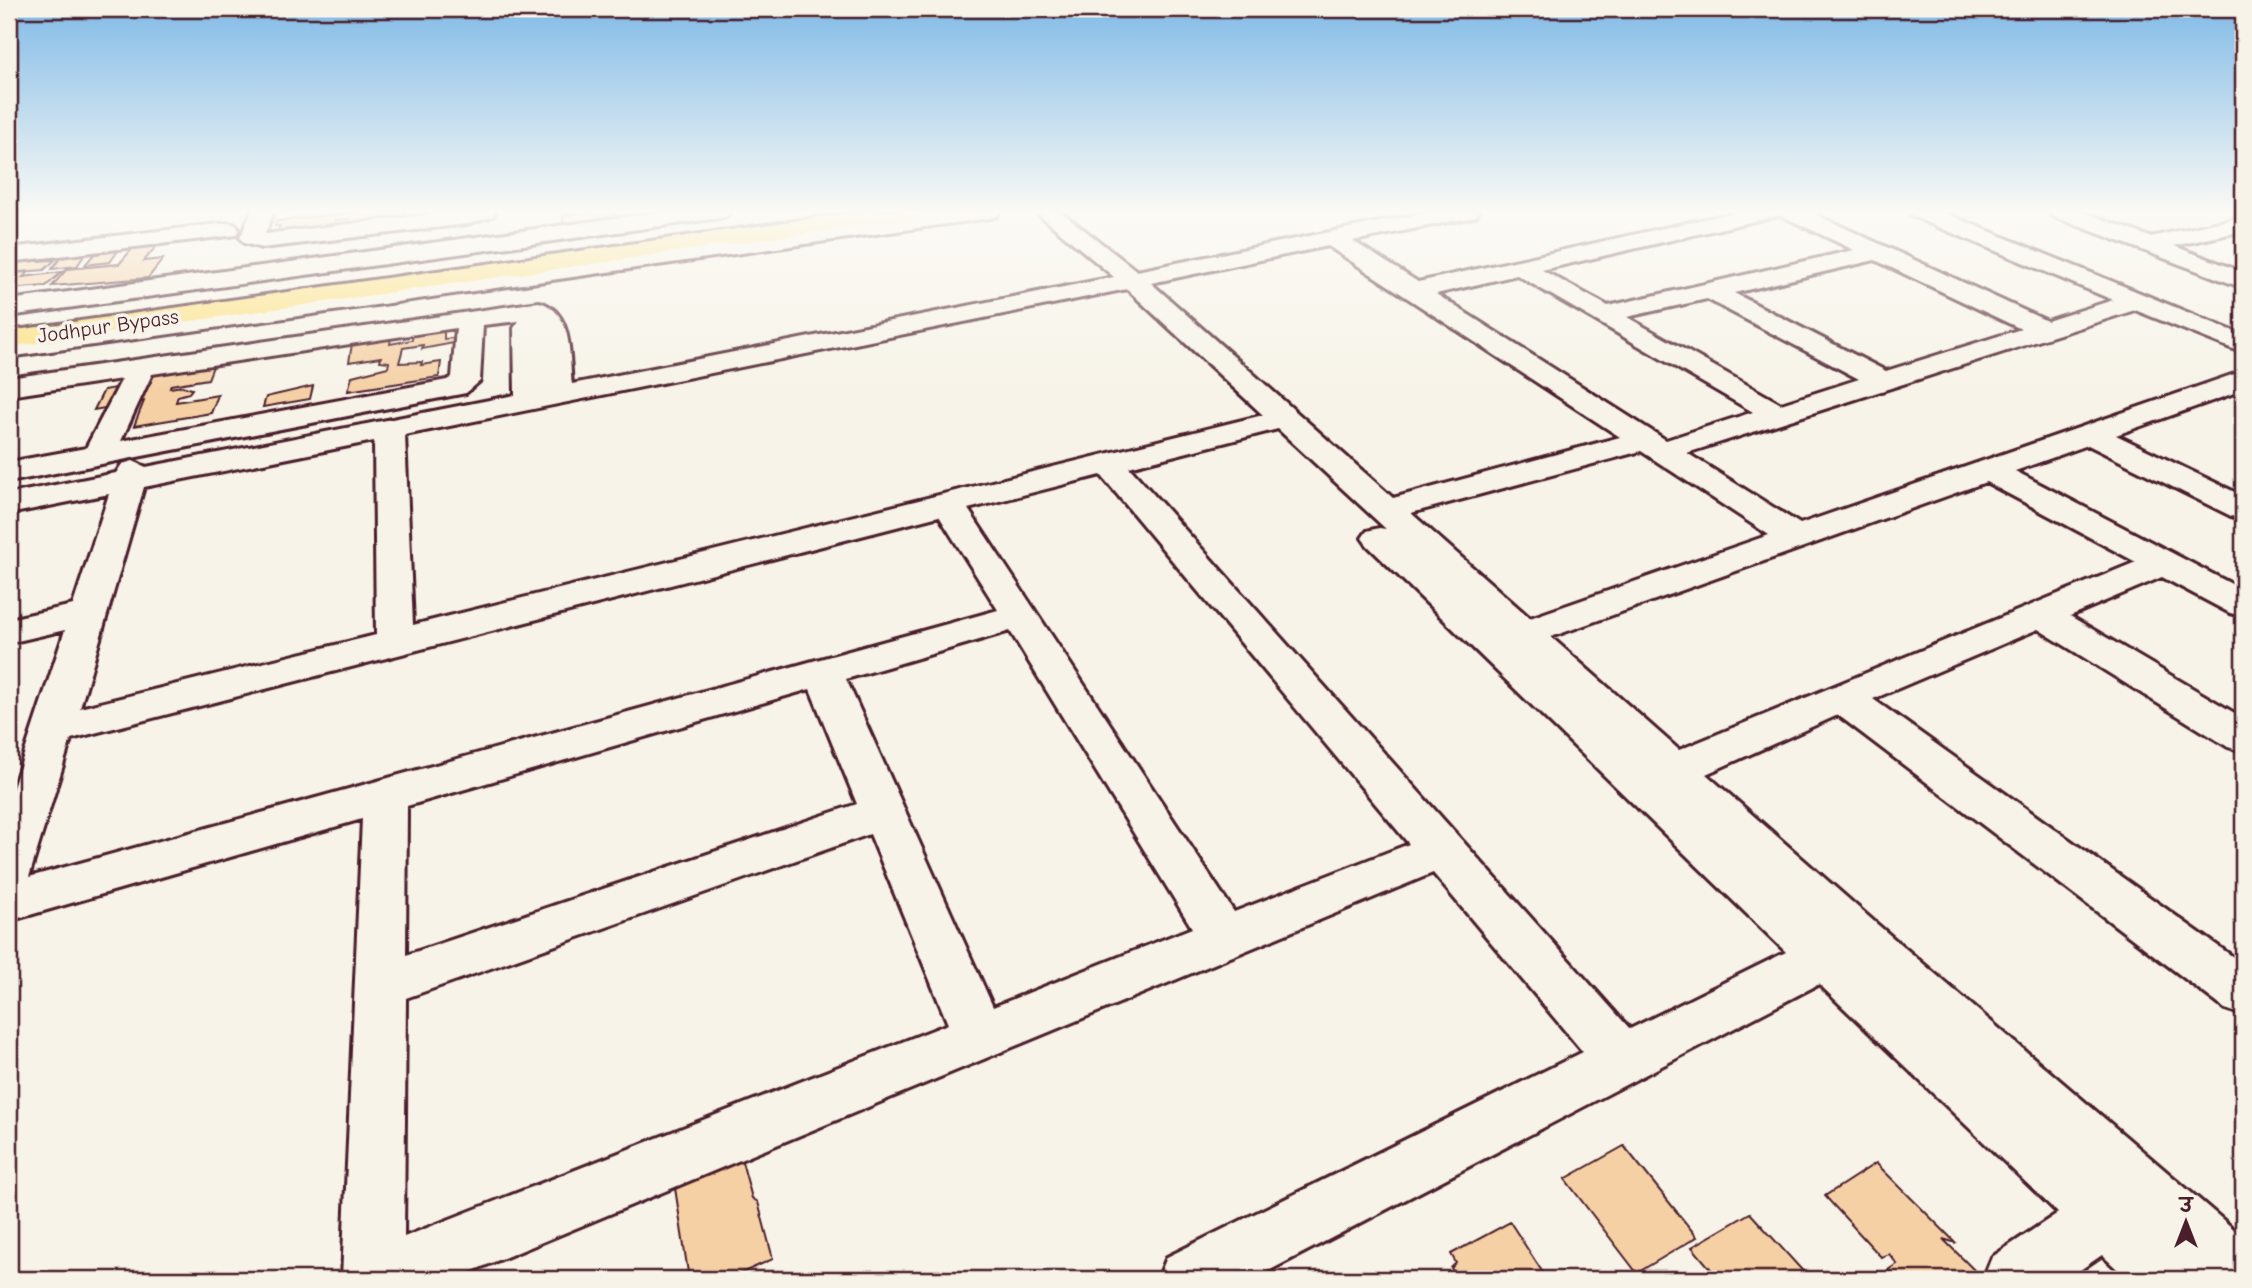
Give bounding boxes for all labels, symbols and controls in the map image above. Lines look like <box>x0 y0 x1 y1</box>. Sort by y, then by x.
street label: Jodhpur Bypass <box>36 304 180 348</box>
north arrow <box>2150 1186 2220 1256</box>
text: उ <box>2178 1195 2195 1217</box>

